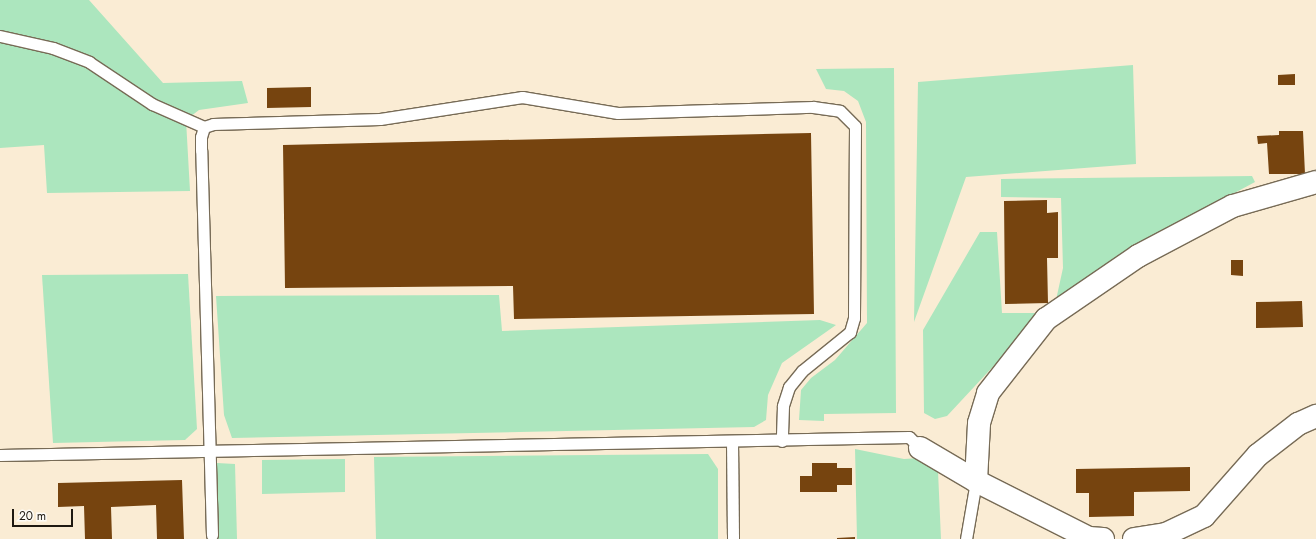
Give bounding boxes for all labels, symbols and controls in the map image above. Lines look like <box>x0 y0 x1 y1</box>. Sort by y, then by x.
scale bar <box>14 501 75 527</box>
text: 20 m <box>19 507 46 525</box>

